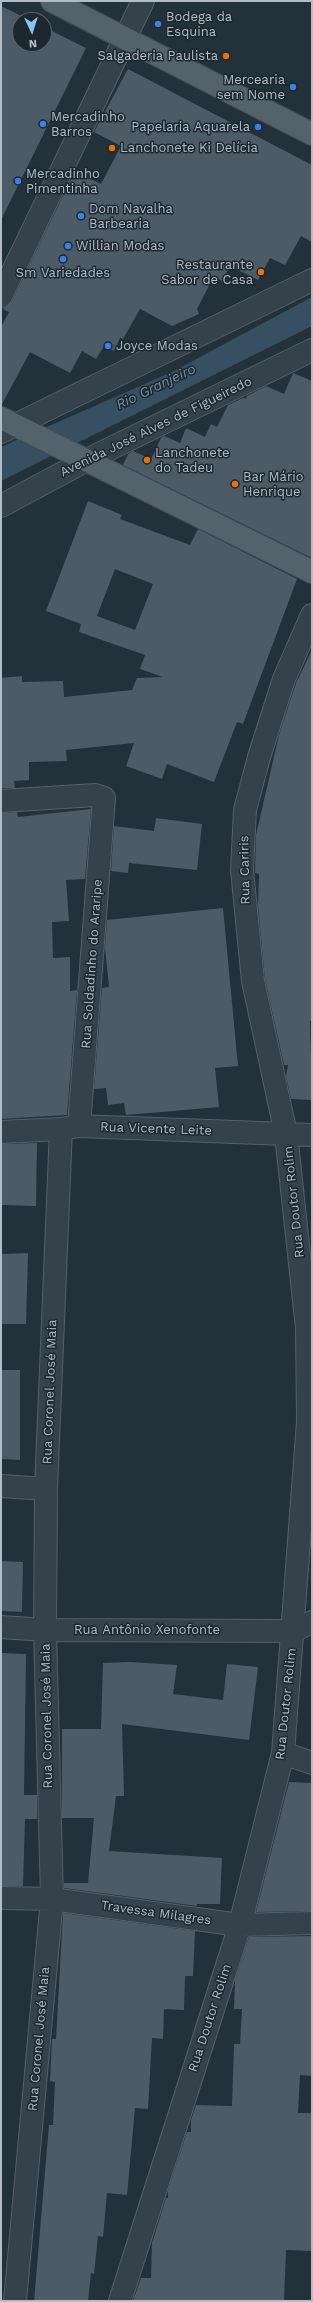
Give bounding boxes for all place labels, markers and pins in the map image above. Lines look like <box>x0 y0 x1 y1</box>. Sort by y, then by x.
place label: Bodega da Esquina <box>166 9 232 40</box>
marker: Bodega da Esquina <box>153 19 163 29</box>
place label: Salgaderia Paulista <box>98 48 218 64</box>
marker: Salgaderia Paulista <box>221 51 231 61</box>
place label: Mercearia sem Nome <box>217 72 285 103</box>
marker: Mercearia sem Nome <box>288 82 298 92</box>
place label: Mercadinho Barros <box>51 109 125 140</box>
marker: Mercadinho Barros <box>38 119 48 129</box>
place label: Papelaria Aquarela <box>131 119 250 135</box>
marker: Papelaria Aquarela <box>253 122 263 132</box>
place label: Lanchonete Ki Delícia <box>120 140 258 156</box>
marker: Lanchonete Ki Delícia <box>107 143 117 153</box>
place label: Mercadinho Pimentinha <box>26 166 100 197</box>
marker: Mercadinho Pimentinha <box>13 176 23 186</box>
place label: Dom Navalha Barbearia <box>89 201 173 232</box>
marker: Dom Navalha Barbearia <box>76 211 86 221</box>
place label: Willian Modas <box>76 238 164 254</box>
marker: Willian Modas <box>63 241 73 251</box>
marker: Sm Variedades <box>58 254 68 264</box>
place label: Restaurante Sabor de Casa <box>161 257 253 288</box>
place label: Sm Variedades <box>16 265 110 281</box>
marker: Restaurante Sabor de Casa <box>256 267 266 277</box>
place label: Joyce Modas <box>116 338 198 354</box>
marker: Joyce Modas <box>103 341 113 351</box>
place label: Lanchonete do Tadeu <box>155 445 230 476</box>
marker: Lanchonete do Tadeu <box>142 455 152 465</box>
place label: Bar Mário Henrique <box>243 469 304 500</box>
marker: Bar Mário Henrique <box>230 479 240 489</box>

